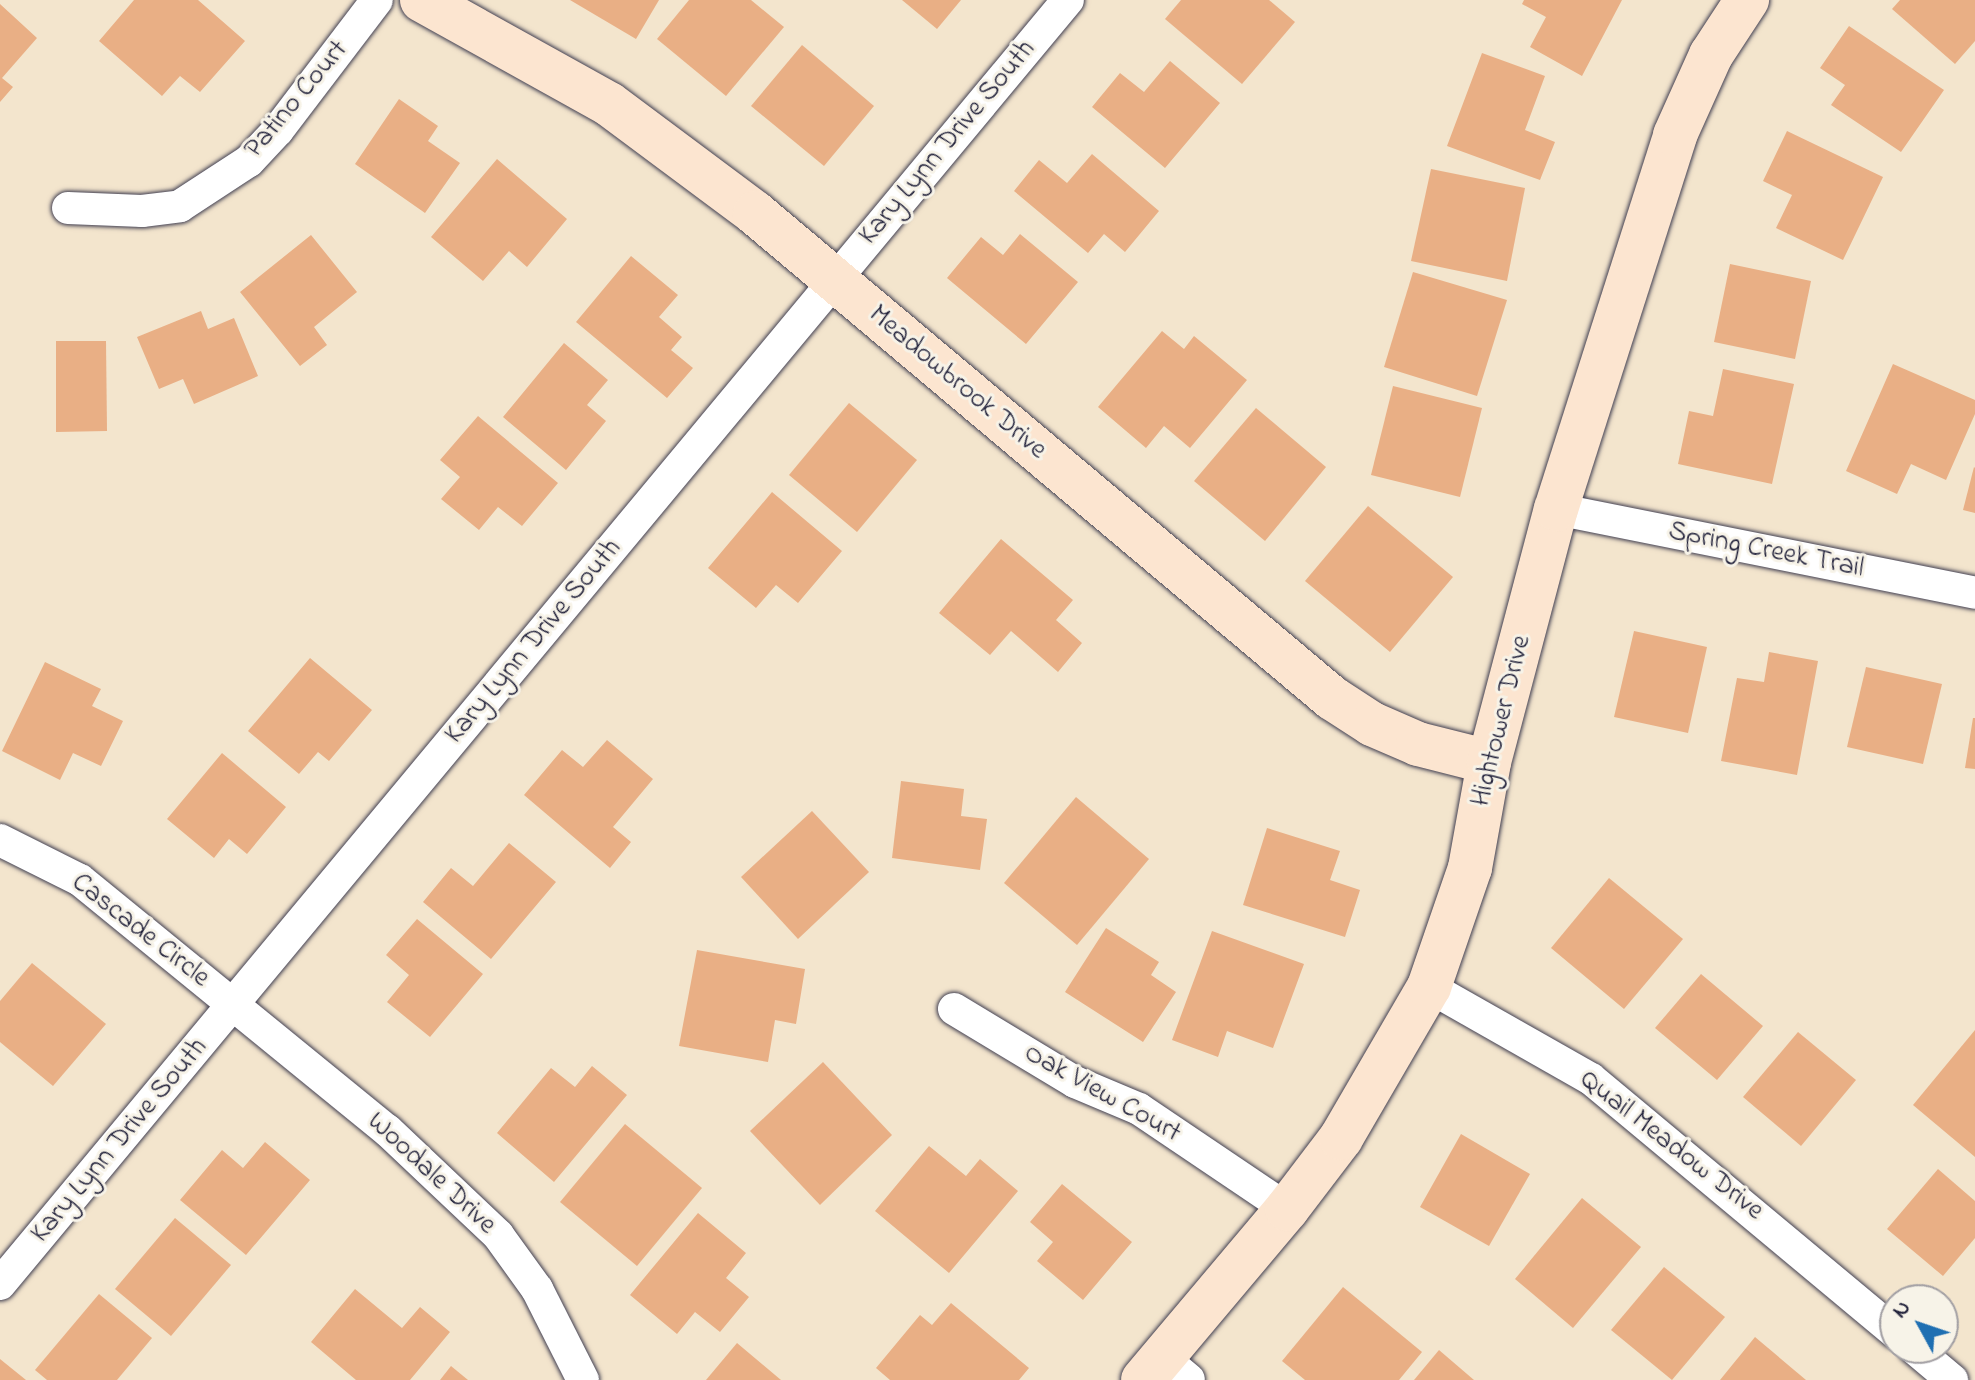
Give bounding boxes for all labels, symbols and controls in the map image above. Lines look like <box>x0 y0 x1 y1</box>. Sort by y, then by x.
street label: Patino Court <box>238 34 356 166</box>
street label: Kary Lynn Drive South <box>852 34 1044 252</box>
street label: Meadowbrook Drive <box>861 299 1053 467</box>
street label: Spring Creek Trail <box>1665 516 1867 586</box>
street label: Kary Lynn Drive South <box>438 533 630 751</box>
street label: Hightower Drive <box>1465 632 1539 810</box>
street label: Cascade Circle <box>64 867 216 995</box>
street label: Kary Lynn Drive South <box>24 1032 216 1250</box>
street label: Oak View Court <box>1018 1037 1186 1151</box>
street label: Quail Meadow Drive <box>1572 1064 1770 1228</box>
street label: Woodale Drive <box>359 1106 503 1242</box>
north arrow <box>1879 1284 1959 1364</box>
text: N <box>1885 1294 1919 1326</box>

